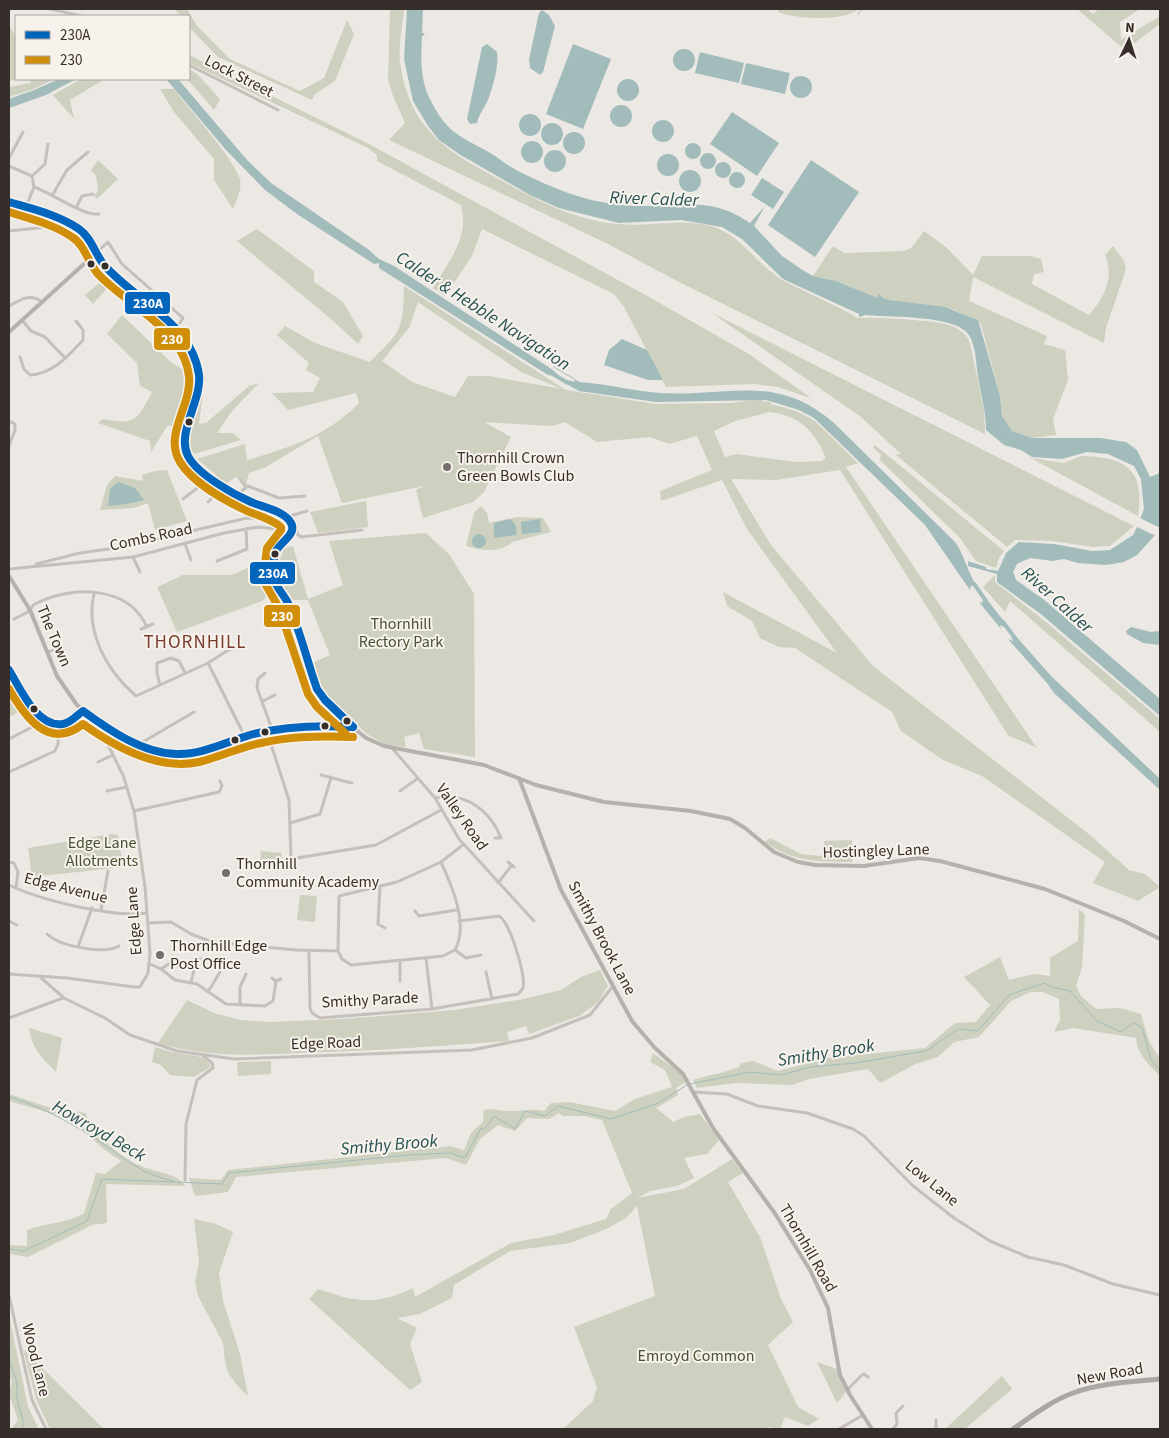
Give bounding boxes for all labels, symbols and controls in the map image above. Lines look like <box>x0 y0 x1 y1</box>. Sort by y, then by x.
legend <box>15 15 190 80</box>
north arrow <box>1104 15 1154 65</box>
text: N <box>1124 18 1135 38</box>
text: 230A <box>60 25 91 46</box>
street label: Lock Street <box>201 49 278 103</box>
text: 230 <box>60 50 82 71</box>
water label: River Calder <box>609 185 700 213</box>
water label: Calder & Hebble Navigation <box>391 245 575 377</box>
unlabelled marker <box>86 259 96 269</box>
unlabelled marker <box>100 261 110 271</box>
line badge: 230A <box>124 291 171 315</box>
text: 230A <box>133 294 164 314</box>
line badge: 230 <box>153 327 191 351</box>
text: 230 <box>161 330 183 350</box>
unlabelled marker <box>184 417 194 427</box>
place label: Thornhill Crown Green Bowls Club <box>457 447 575 487</box>
marker: Thornhill Crown Green Bowls Club <box>441 461 453 473</box>
street label: Combs Road <box>108 517 194 557</box>
unlabelled marker <box>270 549 280 559</box>
line badge: 230A <box>249 561 296 585</box>
water label: River Calder <box>1016 561 1099 640</box>
text: 230A <box>258 564 289 584</box>
street label: The Town <box>31 602 77 670</box>
line badge: 230 <box>263 604 301 628</box>
text: 230 <box>271 607 293 627</box>
park label: Thornhill Rectory Park <box>359 613 443 653</box>
district label: THORNHILL <box>143 629 247 656</box>
unlabelled marker <box>29 704 39 714</box>
unlabelled marker <box>342 716 352 726</box>
unlabelled marker <box>320 721 330 731</box>
unlabelled marker <box>260 727 270 737</box>
unlabelled marker <box>230 735 240 745</box>
street label: Valley Road <box>431 779 493 855</box>
park label: Edge Lane Allotments <box>66 832 139 872</box>
street label: Hostingley Lane <box>822 838 930 864</box>
place label: Thornhill Community Academy <box>236 853 380 893</box>
street label: Edge Avenue <box>22 867 110 909</box>
marker: Thornhill Community Academy <box>220 867 232 879</box>
street label: Smithy Brook Lane <box>563 877 641 999</box>
street label: Edge Lane <box>121 886 147 956</box>
place label: Thornhill Edge Post Office <box>170 935 267 975</box>
marker: Thornhill Edge Post Office <box>154 949 166 961</box>
street label: Smithy Parade <box>321 986 419 1014</box>
street label: Edge Road <box>290 1031 362 1055</box>
water label: Smithy Brook <box>776 1033 877 1073</box>
water label: Howroyd Beck <box>47 1094 151 1168</box>
water label: Smithy Brook <box>339 1128 439 1162</box>
street label: Low Lane <box>900 1154 964 1212</box>
street label: Thornhill Road <box>774 1200 842 1296</box>
street label: Wood Lane <box>16 1321 56 1399</box>
park label: Emroyd Common <box>638 1345 754 1367</box>
street label: New Road <box>1075 1357 1145 1391</box>

